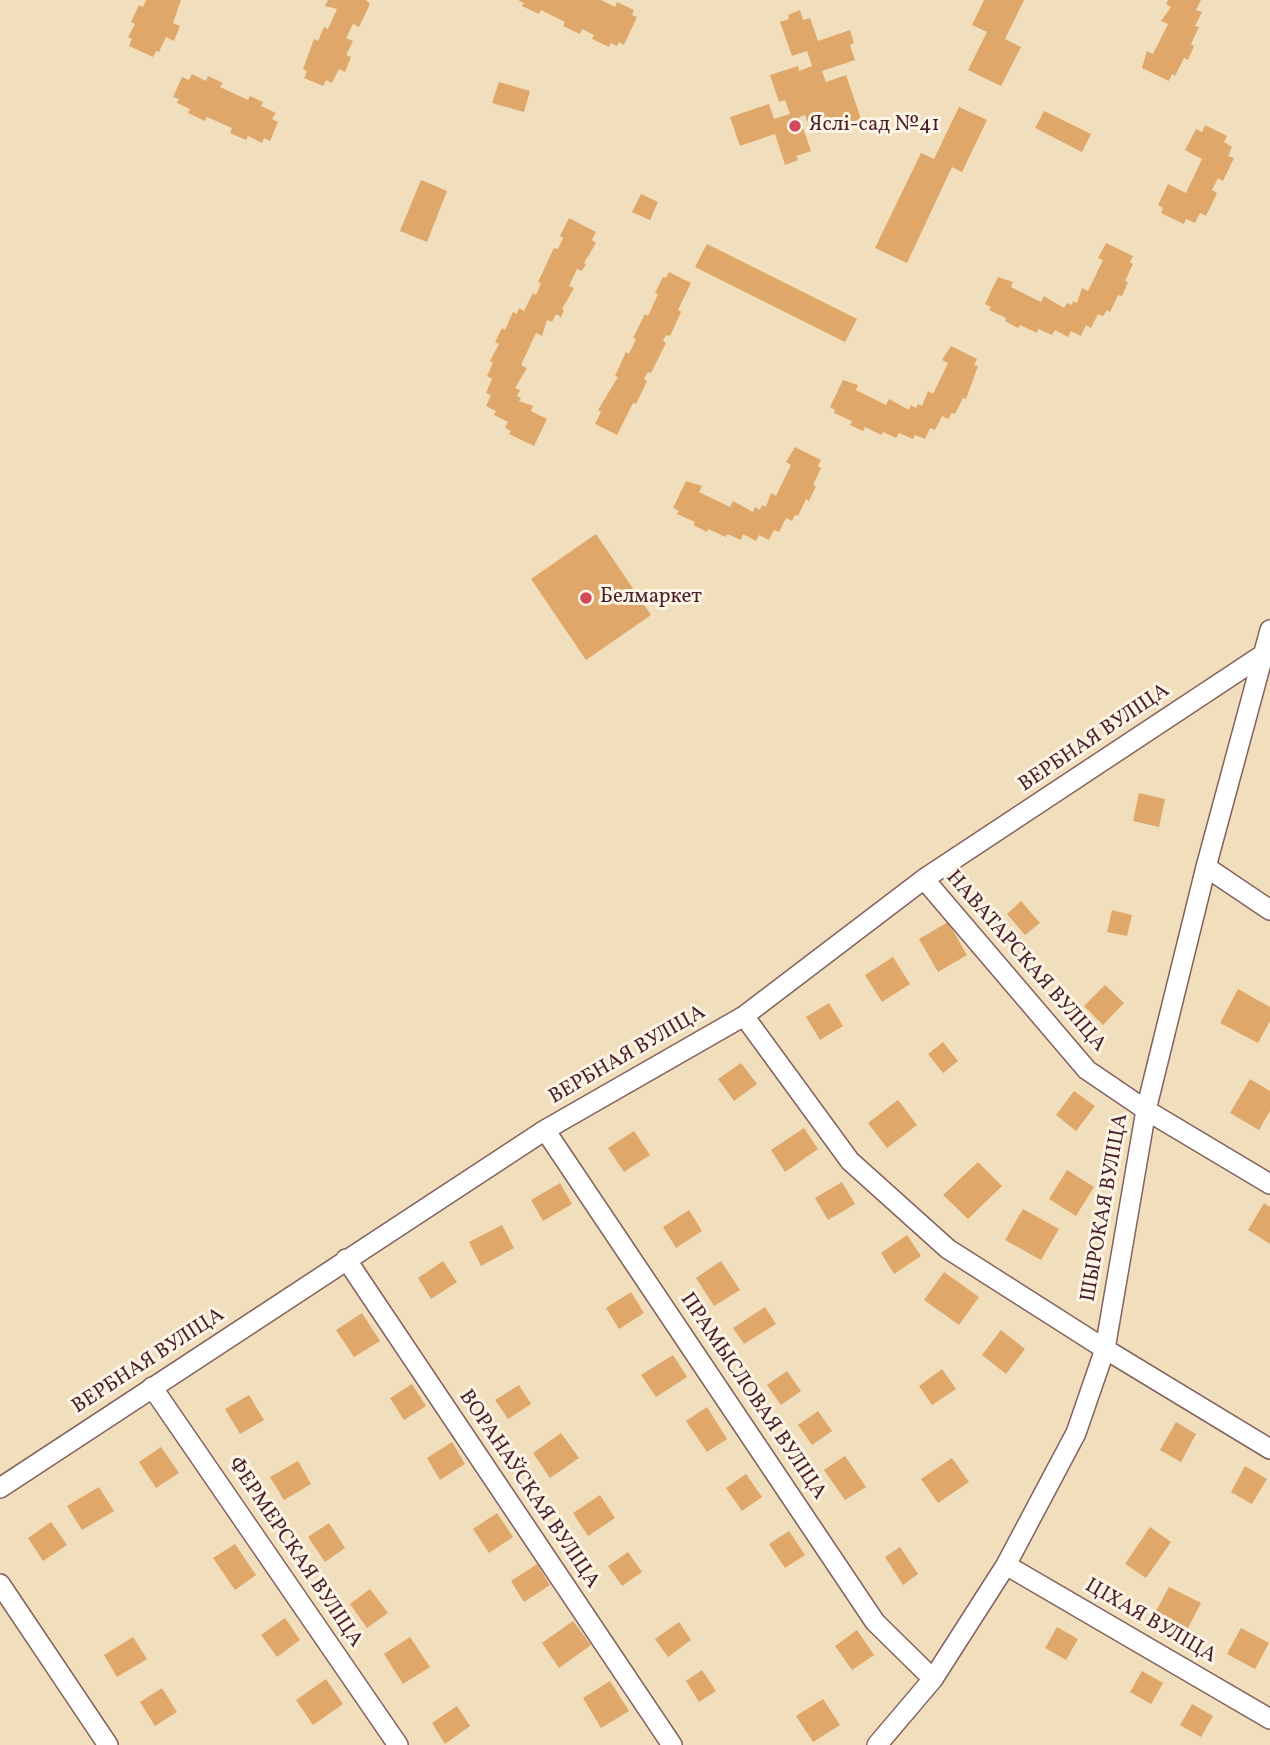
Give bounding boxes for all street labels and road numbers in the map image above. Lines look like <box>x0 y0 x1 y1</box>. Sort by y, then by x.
street label: ВЕРБНАЯ ВУЛІЦА <box>1015 679 1175 799</box>
street label: НАВАТАРСКАЯ ВУЛІЦА <box>939 866 1111 1058</box>
street label: ВЕРБНАЯ ВУЛІЦА <box>545 1001 711 1111</box>
street label: ШЫРОКАЯ ВУЛІЦА <box>1077 1112 1135 1304</box>
street label: ПРАМЫСЛОВАЯ ВУЛІЦА <box>673 1289 831 1505</box>
street label: ВЕРБНАЯ ВУЛІЦА <box>68 1303 230 1421</box>
street label: ВОРАНАЎСКАЯ ВУЛІЦА <box>452 1386 604 1594</box>
street label: ФЕРМЕРСКАЯ ВУЛІЦА <box>221 1453 367 1653</box>
street label: ЦІХАЯ ВУЛІЦА <box>1080 1574 1220 1670</box>

